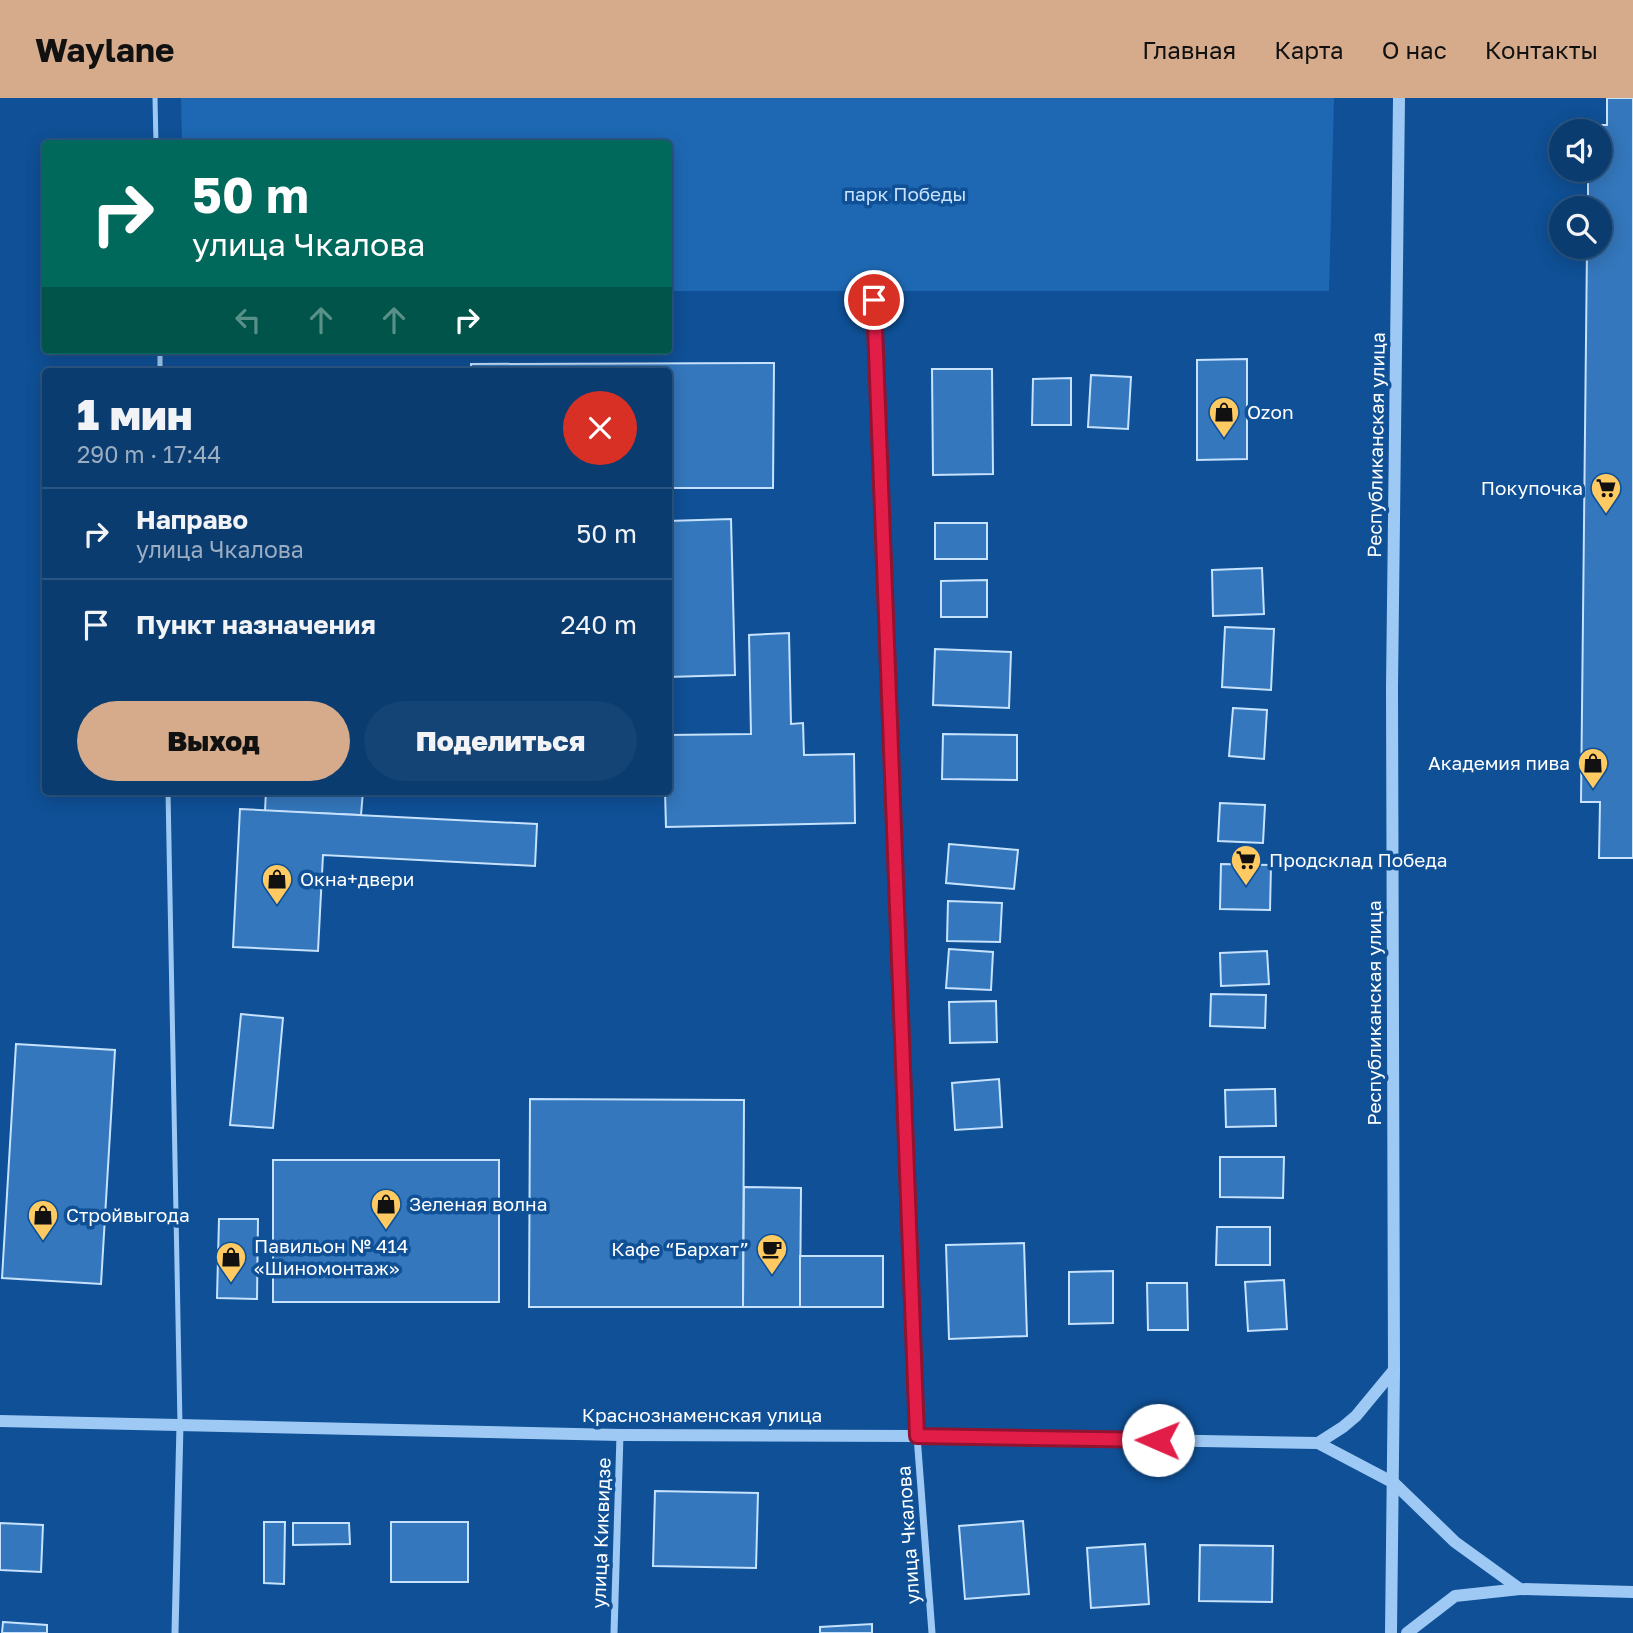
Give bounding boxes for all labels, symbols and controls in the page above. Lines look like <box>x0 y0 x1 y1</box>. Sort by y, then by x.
text: Waylane <box>35 30 174 69</box>
text: Главная <box>1142 35 1236 64</box>
text: Карта <box>1274 35 1344 64</box>
text: О нас <box>1382 35 1447 64</box>
text: Контакты <box>1485 35 1598 64</box>
map controls <box>1549 119 1612 259</box>
button: sound <box>1549 119 1612 182</box>
text: 50 m <box>192 165 309 224</box>
icon: right <box>77 168 168 259</box>
park label: парк Победы <box>844 182 966 205</box>
button: search <box>1549 196 1612 259</box>
text: улица Чкалова <box>192 225 425 263</box>
pin <box>844 270 904 330</box>
icon: arrive <box>855 281 893 319</box>
icon: left <box>229 301 267 339</box>
icon: ahead <box>302 301 340 339</box>
icon: ahead <box>375 301 413 339</box>
icon: right <box>448 301 486 339</box>
street label: Республиканская улица <box>1362 332 1389 558</box>
text: 1 мин <box>77 389 193 439</box>
button: close <box>563 391 637 465</box>
shop icon: Ozon <box>1207 395 1241 439</box>
place label: Ozon <box>1247 400 1294 423</box>
text: 290 m · 17:44 <box>77 440 221 468</box>
supermarket icon: Покупочка <box>1589 471 1623 515</box>
place label: Покупочка <box>1481 476 1583 499</box>
text: Направо <box>136 504 248 535</box>
icon: right <box>77 515 115 553</box>
text: 50 m <box>576 518 637 549</box>
text: улица Чкалова <box>136 535 304 563</box>
icon: arrive <box>77 606 115 644</box>
text: Пункт назначения <box>136 609 376 640</box>
text: 240 m <box>560 609 637 640</box>
button: Выход <box>77 701 350 781</box>
button: Поделиться <box>364 701 637 781</box>
shop icon: Академия пива <box>1576 746 1610 790</box>
place label: Академия пива <box>1428 751 1570 774</box>
supermarket icon: Продсклад Победа <box>1229 843 1263 887</box>
place label: Продсклад Победа <box>1269 848 1448 871</box>
shop icon: Окна+двери <box>260 862 294 906</box>
place label: Окна+двери <box>300 867 414 890</box>
street label: Республиканская улица <box>1362 900 1385 1126</box>
shop icon: Зеленая волна <box>369 1187 403 1231</box>
place label: Зеленая волна <box>409 1192 547 1215</box>
shop icon: Стройвыгода <box>26 1198 60 1242</box>
place label: Стройвыгода <box>66 1203 190 1226</box>
cafe icon: Кафе “Бархат” <box>755 1232 789 1276</box>
place label: Павильон № 414 «Шиномонтаж» <box>254 1234 408 1279</box>
place label: Кафе “Бархат” <box>611 1237 749 1260</box>
shop icon: Павильон № 414 «Шиномонтаж» <box>214 1240 248 1284</box>
street label: Краснознаменская улица <box>582 1403 822 1426</box>
position arrow <box>1121 1403 1195 1477</box>
street label: улица Киквидзе <box>586 1457 615 1609</box>
street label: улица Чкалова <box>891 1465 924 1605</box>

